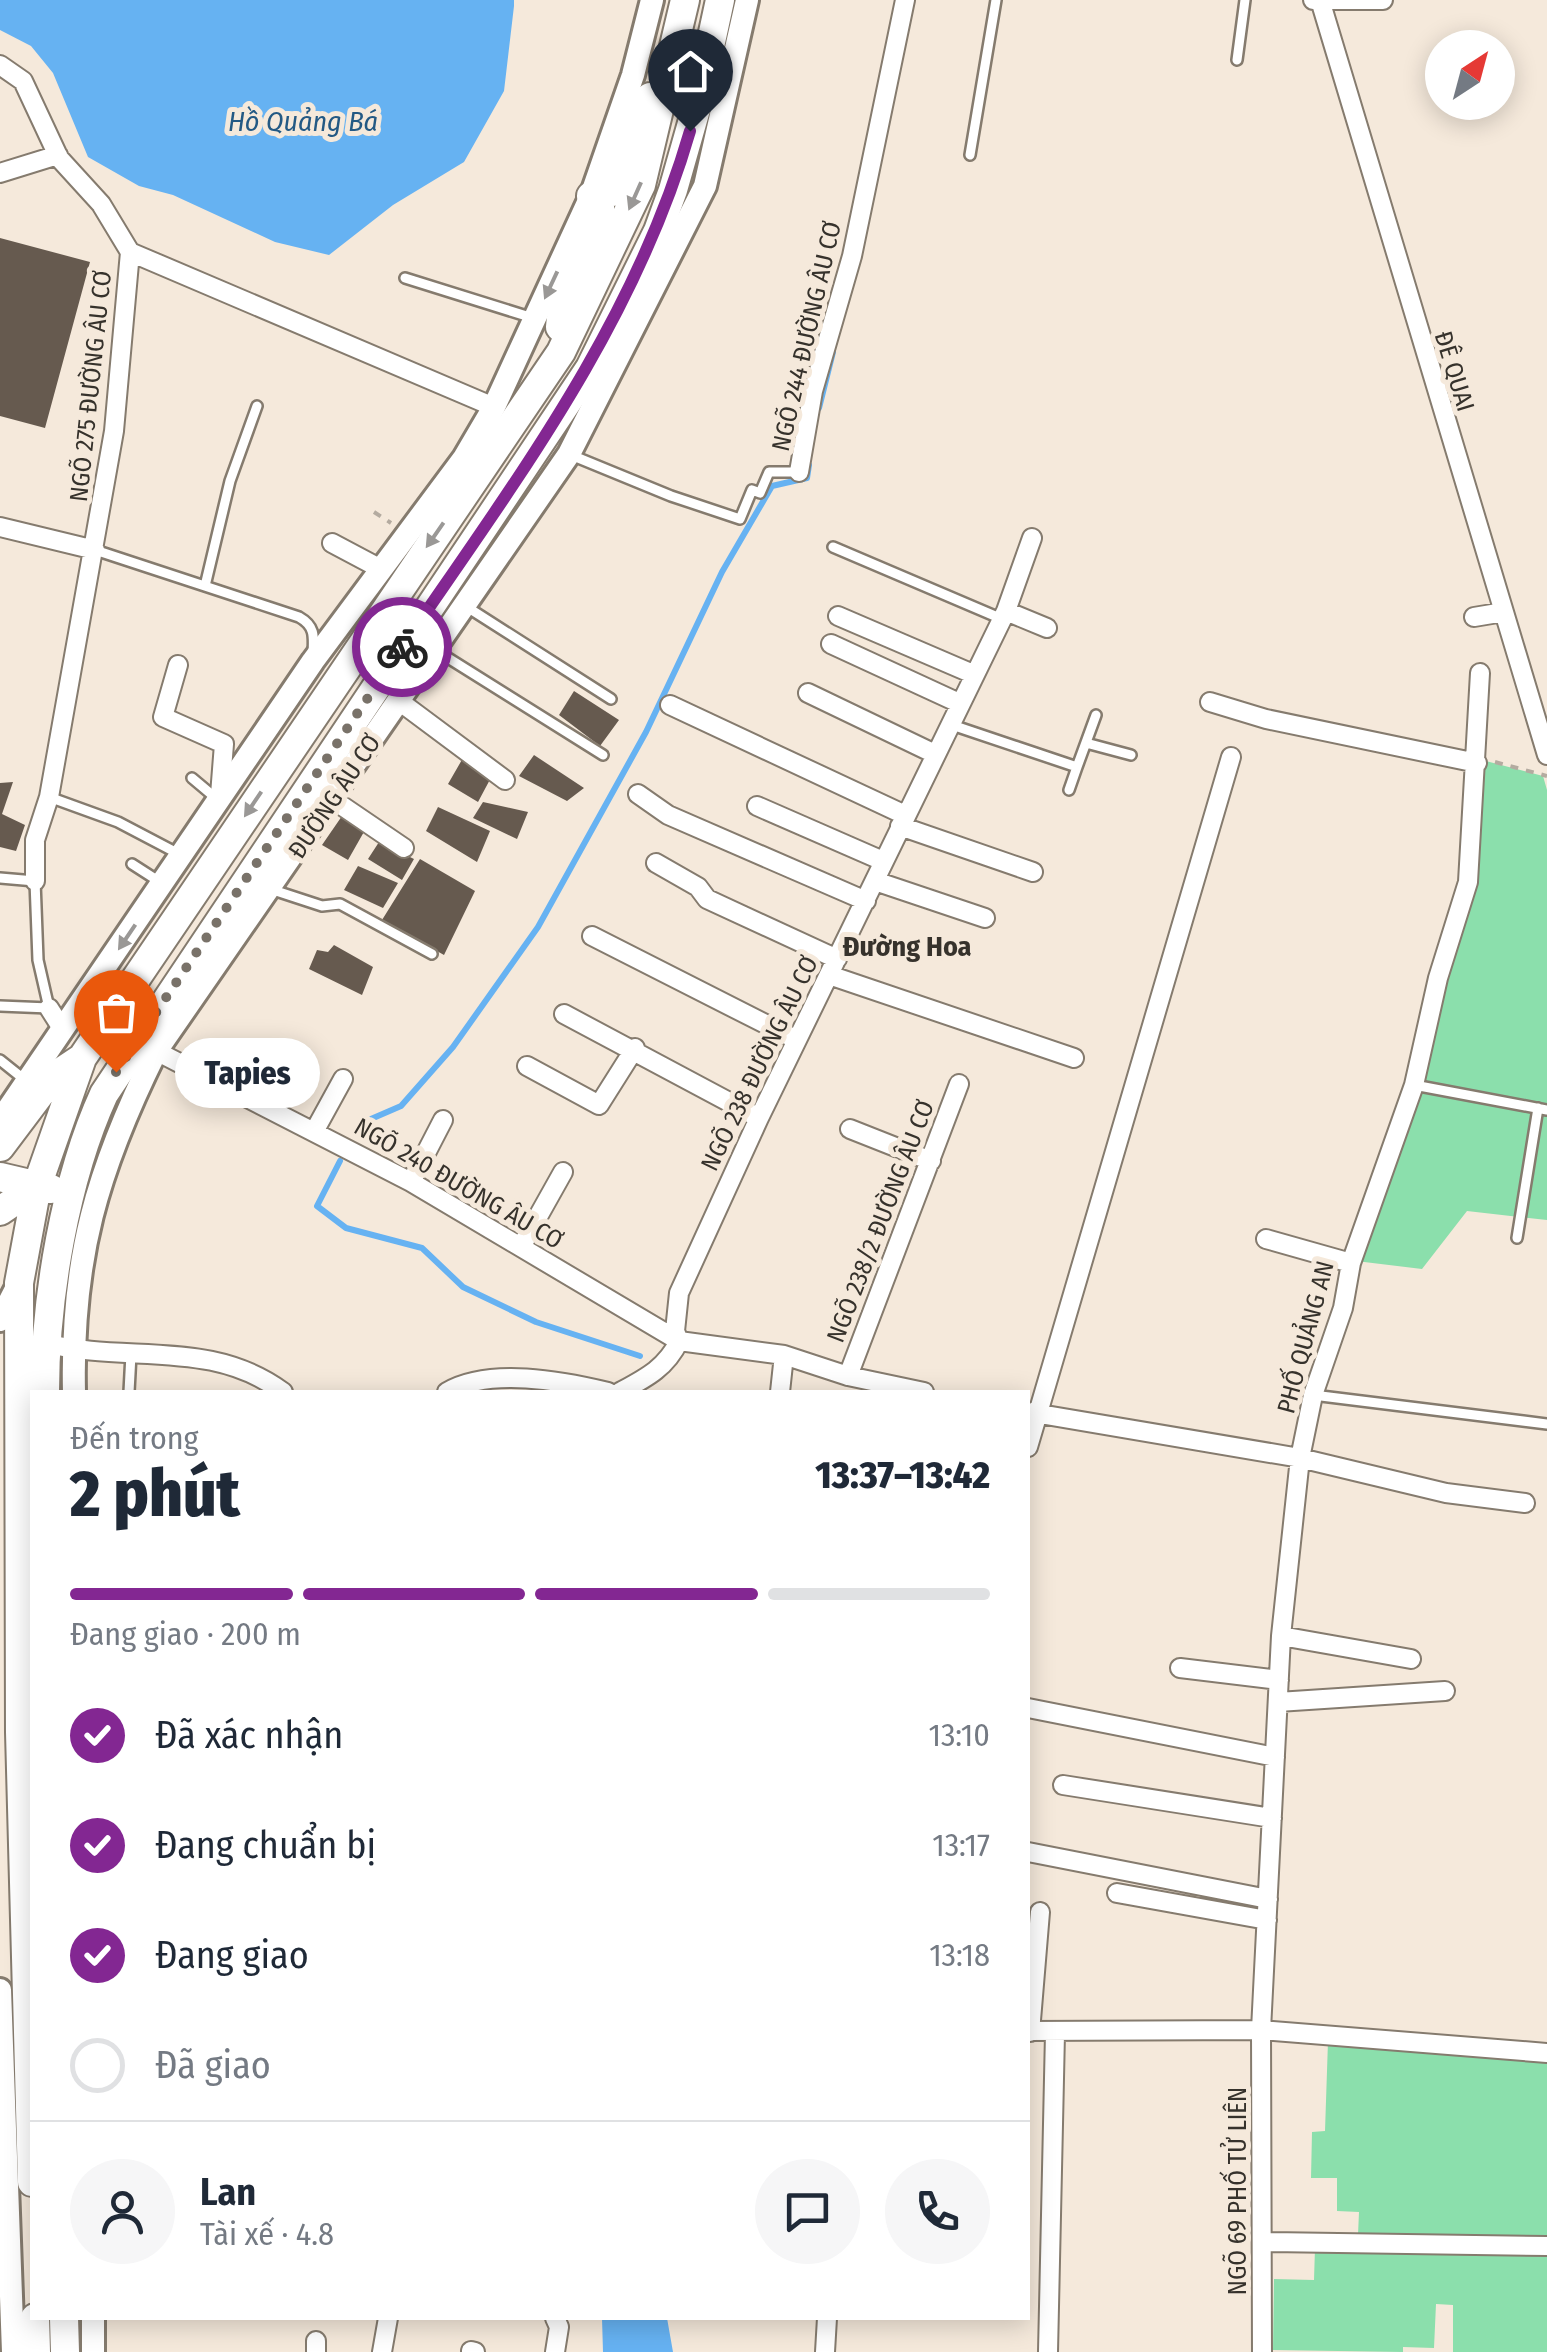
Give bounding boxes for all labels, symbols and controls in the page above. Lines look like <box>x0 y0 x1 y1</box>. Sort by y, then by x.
pin <box>648 29 733 132</box>
north arrow <box>1425 30 1515 120</box>
map controls <box>1425 30 1515 120</box>
icon: home <box>663 44 718 99</box>
water label: Hồ Quảng Bá <box>228 105 378 138</box>
one-way arrow <box>627 181 643 211</box>
street label: NGÕ 244 ĐƯỜNG ÂU CƠ <box>765 218 848 454</box>
street label: NGÕ 275 ĐƯỜNG ÂU CƠ <box>63 269 118 503</box>
one-way arrow <box>543 271 560 300</box>
street label: ĐÊ QUAI <box>1428 327 1481 415</box>
one-way arrow <box>426 521 445 548</box>
courier <box>352 597 452 697</box>
icon: bike <box>375 620 430 675</box>
street label: ĐƯỜNG ÂU CƠ <box>281 728 387 864</box>
one-way arrow <box>244 790 262 818</box>
one-way arrow <box>118 924 137 951</box>
district label: Đường Hoa <box>842 930 972 963</box>
street label: NGÕ 238 ĐƯỜNG ÂU CƠ <box>694 951 825 1176</box>
pin <box>74 970 159 1073</box>
icon: bag <box>89 985 144 1040</box>
callout: Tapies <box>176 1037 321 1107</box>
text: Tapies <box>204 1054 291 1092</box>
street label: NGÕ 238/2 ĐƯỜNG ÂU CƠ <box>820 1096 941 1347</box>
street label: NGÕ 240 ĐƯỜNG ÂU CƠ <box>349 1111 569 1256</box>
street label: PHỐ QUẢNG AN <box>1267 1257 1341 1417</box>
text: Đến trong <box>70 1419 199 1457</box>
text: 13:37–13:42 <box>815 1452 990 1498</box>
text: 2 phút <box>70 1455 240 1533</box>
text: Đang giao · 200 m <box>70 1615 301 1653</box>
icon: check <box>70 1708 125 1763</box>
text: Đã xác nhận <box>155 1712 343 1758</box>
text: 13:10 <box>928 1716 990 1754</box>
icon: check <box>70 1818 125 1873</box>
text: Đang chuẩn bị <box>155 1822 376 1868</box>
text: 13:17 <box>932 1826 990 1864</box>
icon: check <box>70 1928 125 1983</box>
text: Đang giao <box>155 1932 309 1978</box>
text: 13:18 <box>929 1936 990 1974</box>
text: Đã giao <box>155 2042 271 2088</box>
street label: NGÕ 69 PHỐ TỬ LIÊN <box>1219 2087 1253 2295</box>
button: person <box>70 2159 175 2264</box>
button: chat <box>755 2159 860 2264</box>
button: phone <box>885 2159 990 2264</box>
text: Lan <box>200 2169 256 2215</box>
text: Tài xế · 4.8 <box>200 2215 334 2253</box>

